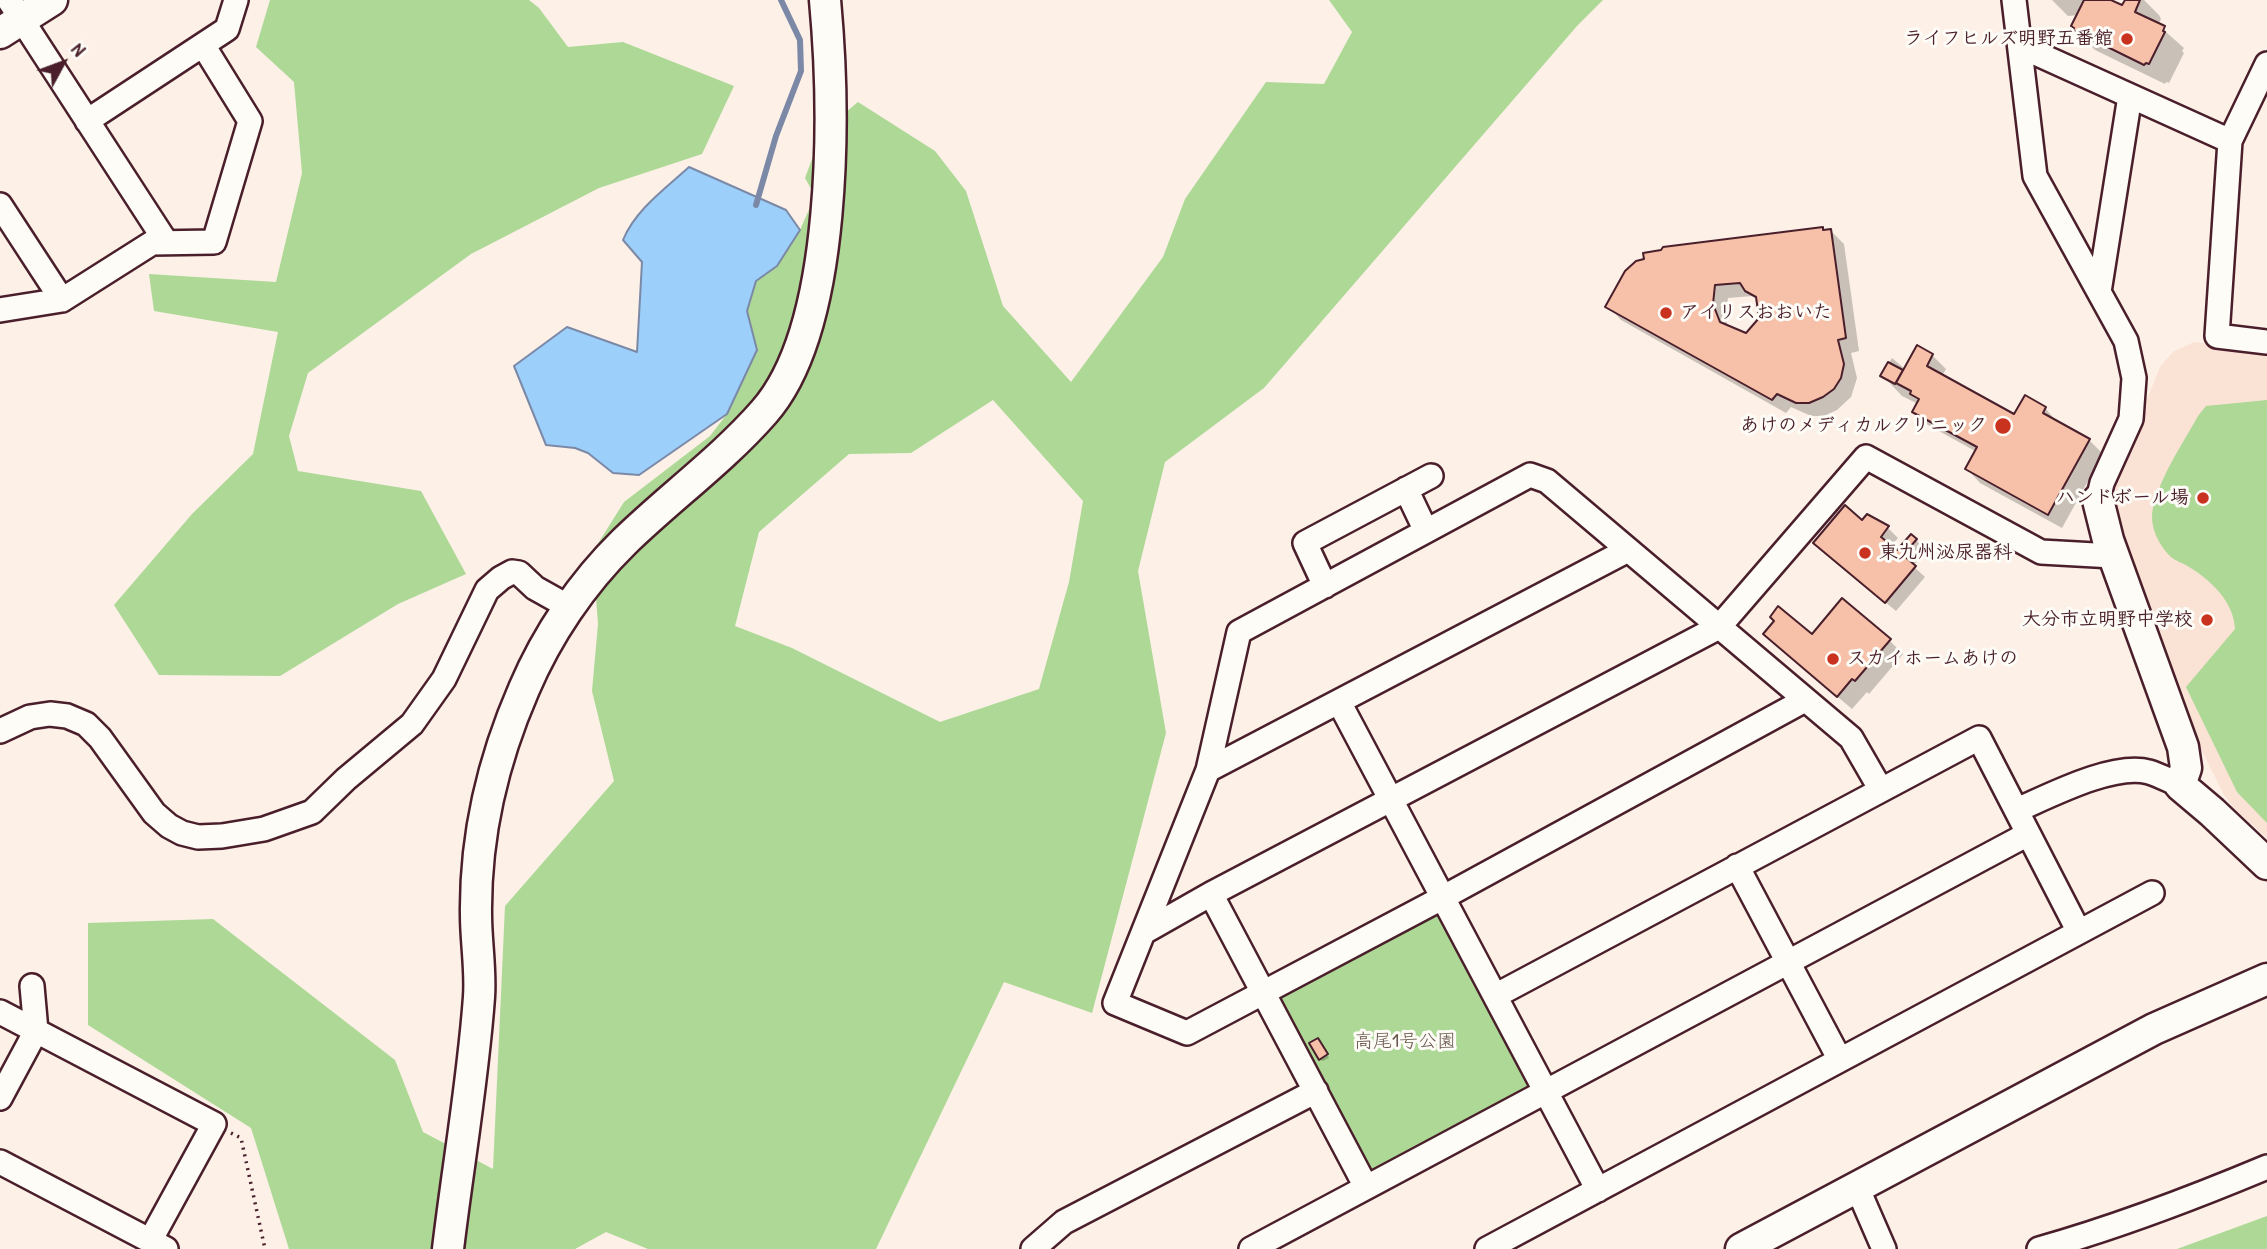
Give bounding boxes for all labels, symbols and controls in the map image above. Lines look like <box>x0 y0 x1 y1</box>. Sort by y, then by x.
north arrow <box>28 28 98 98</box>
place label: ライフヒルズ明野五番館 <box>1904 28 2113 50</box>
marker: ライフヒルズ明野五番館 <box>2119 31 2135 47</box>
text: N <box>66 37 92 62</box>
place label: アイリスおおいた <box>1680 302 1832 324</box>
marker: アイリスおおいた <box>1658 305 1674 321</box>
place label: あけのメディカルクリニック <box>1740 415 1987 437</box>
marker: あけのメディカルクリニック <box>1993 416 2013 436</box>
place label: ハンドボール場 <box>2056 487 2189 509</box>
marker: ハンドボール場 <box>2195 490 2211 506</box>
place label: 東九州泌尿器科 <box>1879 542 2012 564</box>
marker: 東九州泌尿器科 <box>1857 545 1873 561</box>
place label: 大分市立明野中学校 <box>2022 609 2193 631</box>
marker: 大分市立明野中学校 <box>2199 612 2215 628</box>
place label: スカイホームあけの <box>1847 648 2018 670</box>
marker: スカイホームあけの <box>1825 651 1841 667</box>
park label: 高尾1号公園 <box>1354 1031 1456 1053</box>

